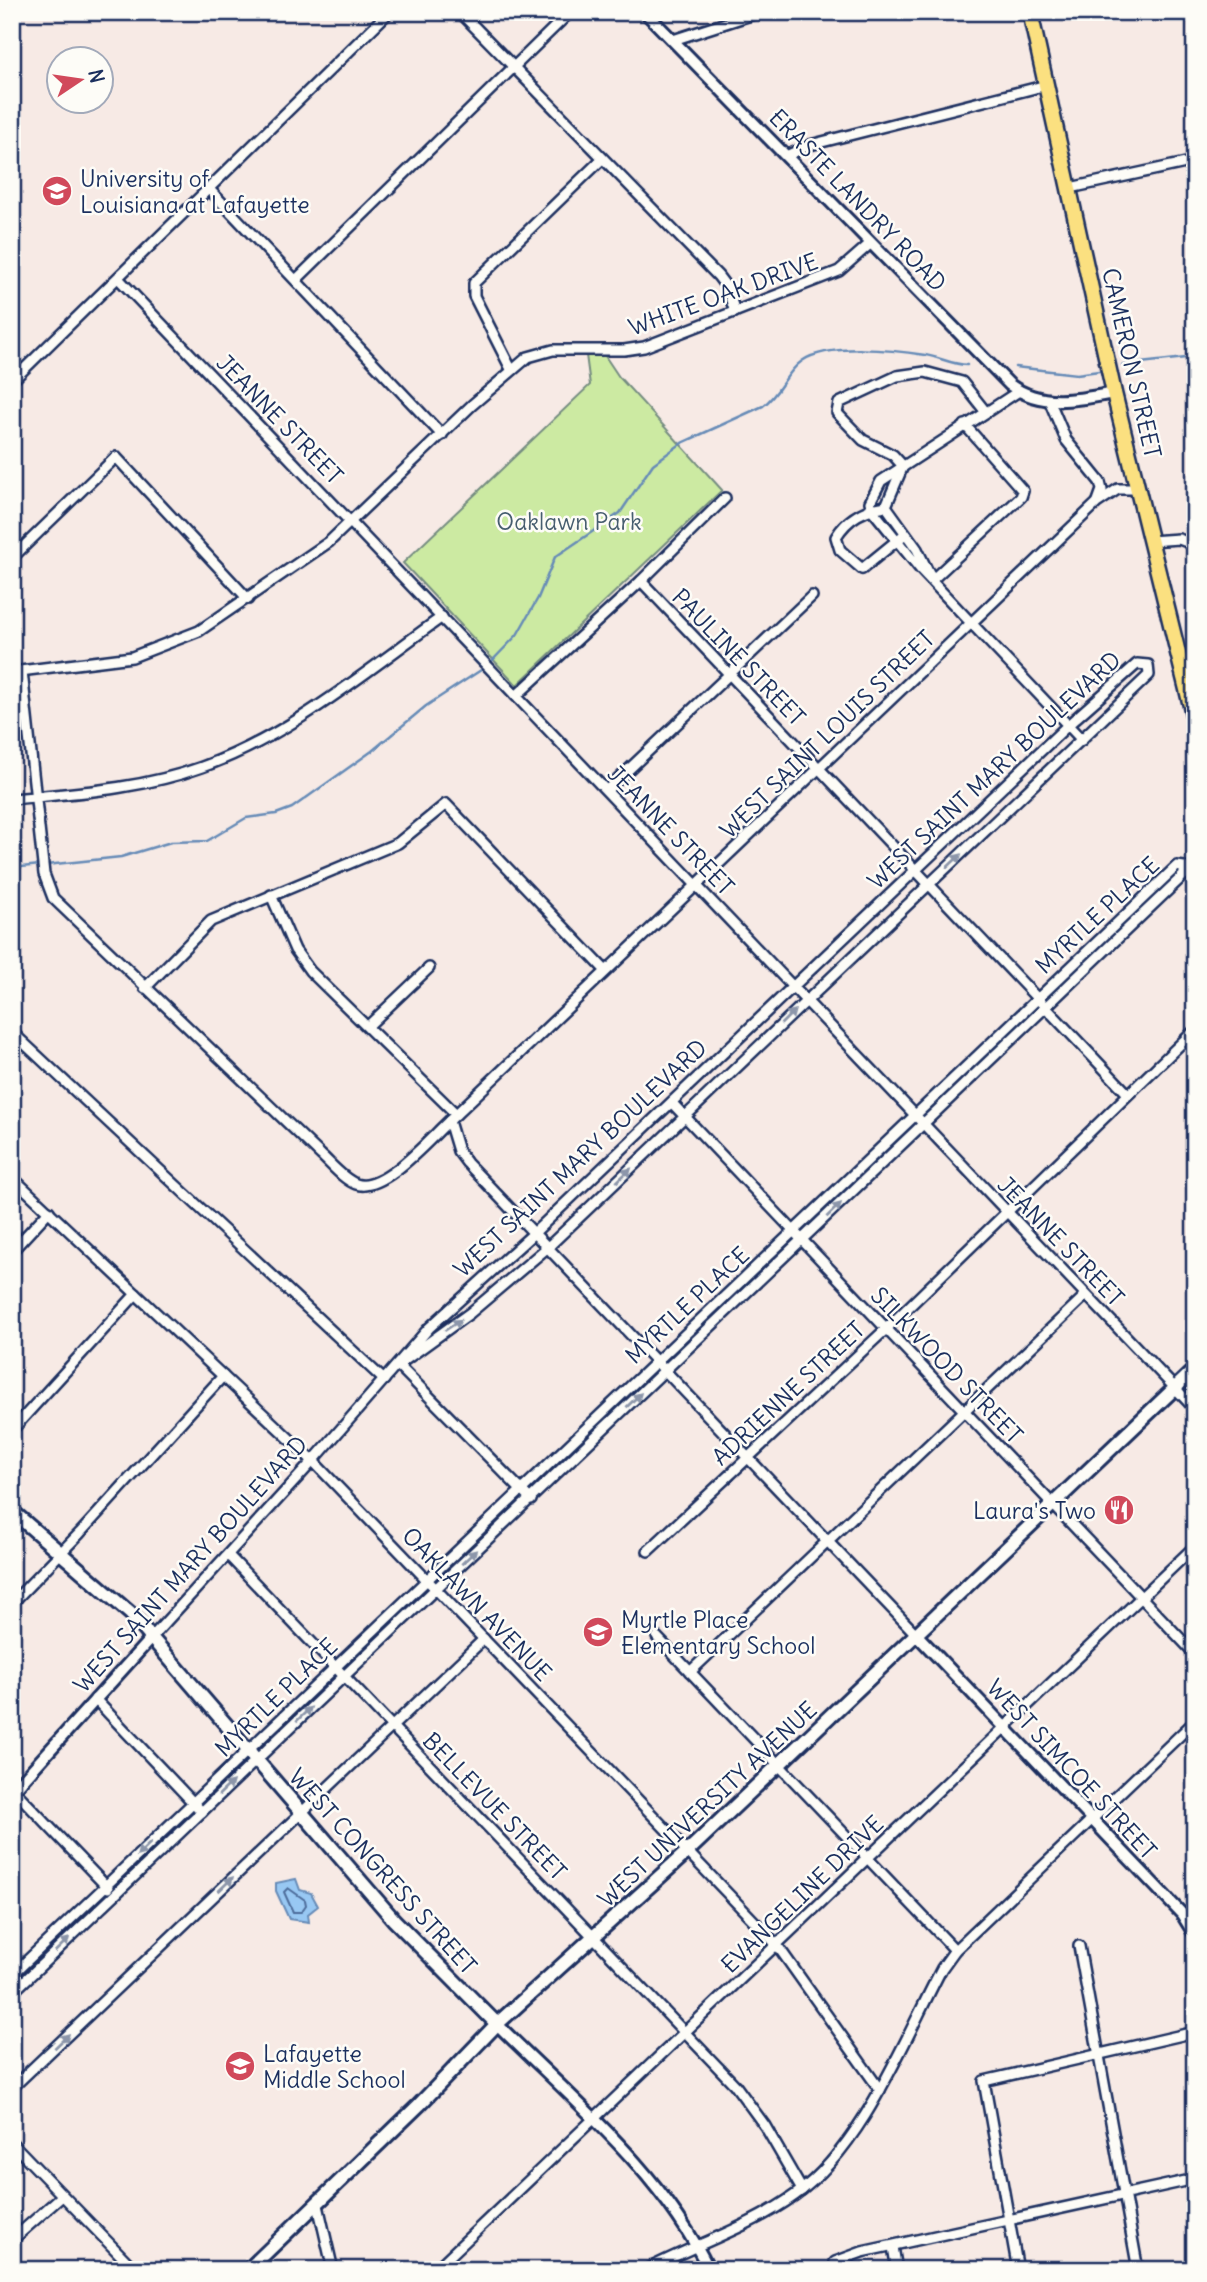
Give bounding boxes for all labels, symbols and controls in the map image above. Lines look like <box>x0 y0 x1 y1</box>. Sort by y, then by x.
north arrow <box>46 46 116 116</box>
text: N <box>83 67 110 85</box>
street label: ERASTE LANDRY ROAD <box>763 103 953 297</box>
place label: University of Louisiana at Lafayette <box>80 164 310 219</box>
school or university icon: University of Louisiana at Lafayette <box>40 174 74 208</box>
street label: WHITE OAK DRIVE <box>624 246 822 342</box>
street label: CAMERON STREET <box>1096 265 1168 461</box>
street label: JEANNE STREET <box>211 348 349 490</box>
park label: Oaklawn Park <box>496 507 642 536</box>
street label: PAULINE STREET <box>666 582 812 732</box>
street label: WEST SAINT LOUIS STREET <box>714 624 940 844</box>
street label: WEST SAINT MARY BOULEVARD <box>861 645 1127 895</box>
street label: JEANNE STREET <box>602 759 740 901</box>
street label: MYRTLE PLACE <box>1029 850 1165 980</box>
one-way arrow <box>945 854 962 870</box>
one-way arrow <box>779 1009 796 1025</box>
street label: WEST SAINT MARY BOULEVARD <box>447 1033 713 1283</box>
one-way arrow <box>615 1168 632 1184</box>
street label: JEANNE STREET <box>992 1170 1130 1312</box>
one-way arrow <box>826 1201 843 1218</box>
street label: MYRTLE PLACE <box>619 1240 755 1370</box>
street label: SILKWOOD STREET <box>865 1281 1029 1449</box>
street label: ADRIENNE STREET <box>706 1315 870 1471</box>
one-way arrow <box>444 1319 463 1332</box>
one-way arrow <box>625 1393 642 1409</box>
street label: WEST SAINT MARY BOULEVARD <box>67 1430 313 1698</box>
restaurant icon: Laura's Two <box>1102 1493 1136 1527</box>
place label: Laura's Two <box>973 1496 1096 1525</box>
street label: OAKLAWN AVENUE <box>396 1521 558 1687</box>
one-way arrow <box>460 1550 477 1566</box>
place label: Myrtle Place Elementary School <box>621 1605 815 1660</box>
school or university icon: Myrtle Place Elementary School <box>581 1615 615 1649</box>
street label: MYRTLE PLACE <box>209 1631 343 1763</box>
street label: WEST SIMCOE STREET <box>981 1673 1163 1865</box>
street label: WEST UNIVERSITY AVENUE <box>591 1695 823 1913</box>
one-way arrow <box>295 1706 313 1722</box>
street label: BELLEVUE STREET <box>417 1726 573 1886</box>
street label: WEST CONGRESS STREET <box>283 1762 483 1980</box>
one-way arrow <box>217 1781 234 1797</box>
street label: EVANGELINE DRIVE <box>715 1809 889 1979</box>
one-way arrow <box>135 1840 152 1857</box>
one-way arrow <box>217 1876 234 1892</box>
one-way arrow <box>53 1937 70 1954</box>
one-way arrow <box>53 2033 70 2049</box>
place label: Lafayette Middle School <box>263 2039 406 2094</box>
school or university icon: Lafayette Middle School <box>223 2049 257 2083</box>

